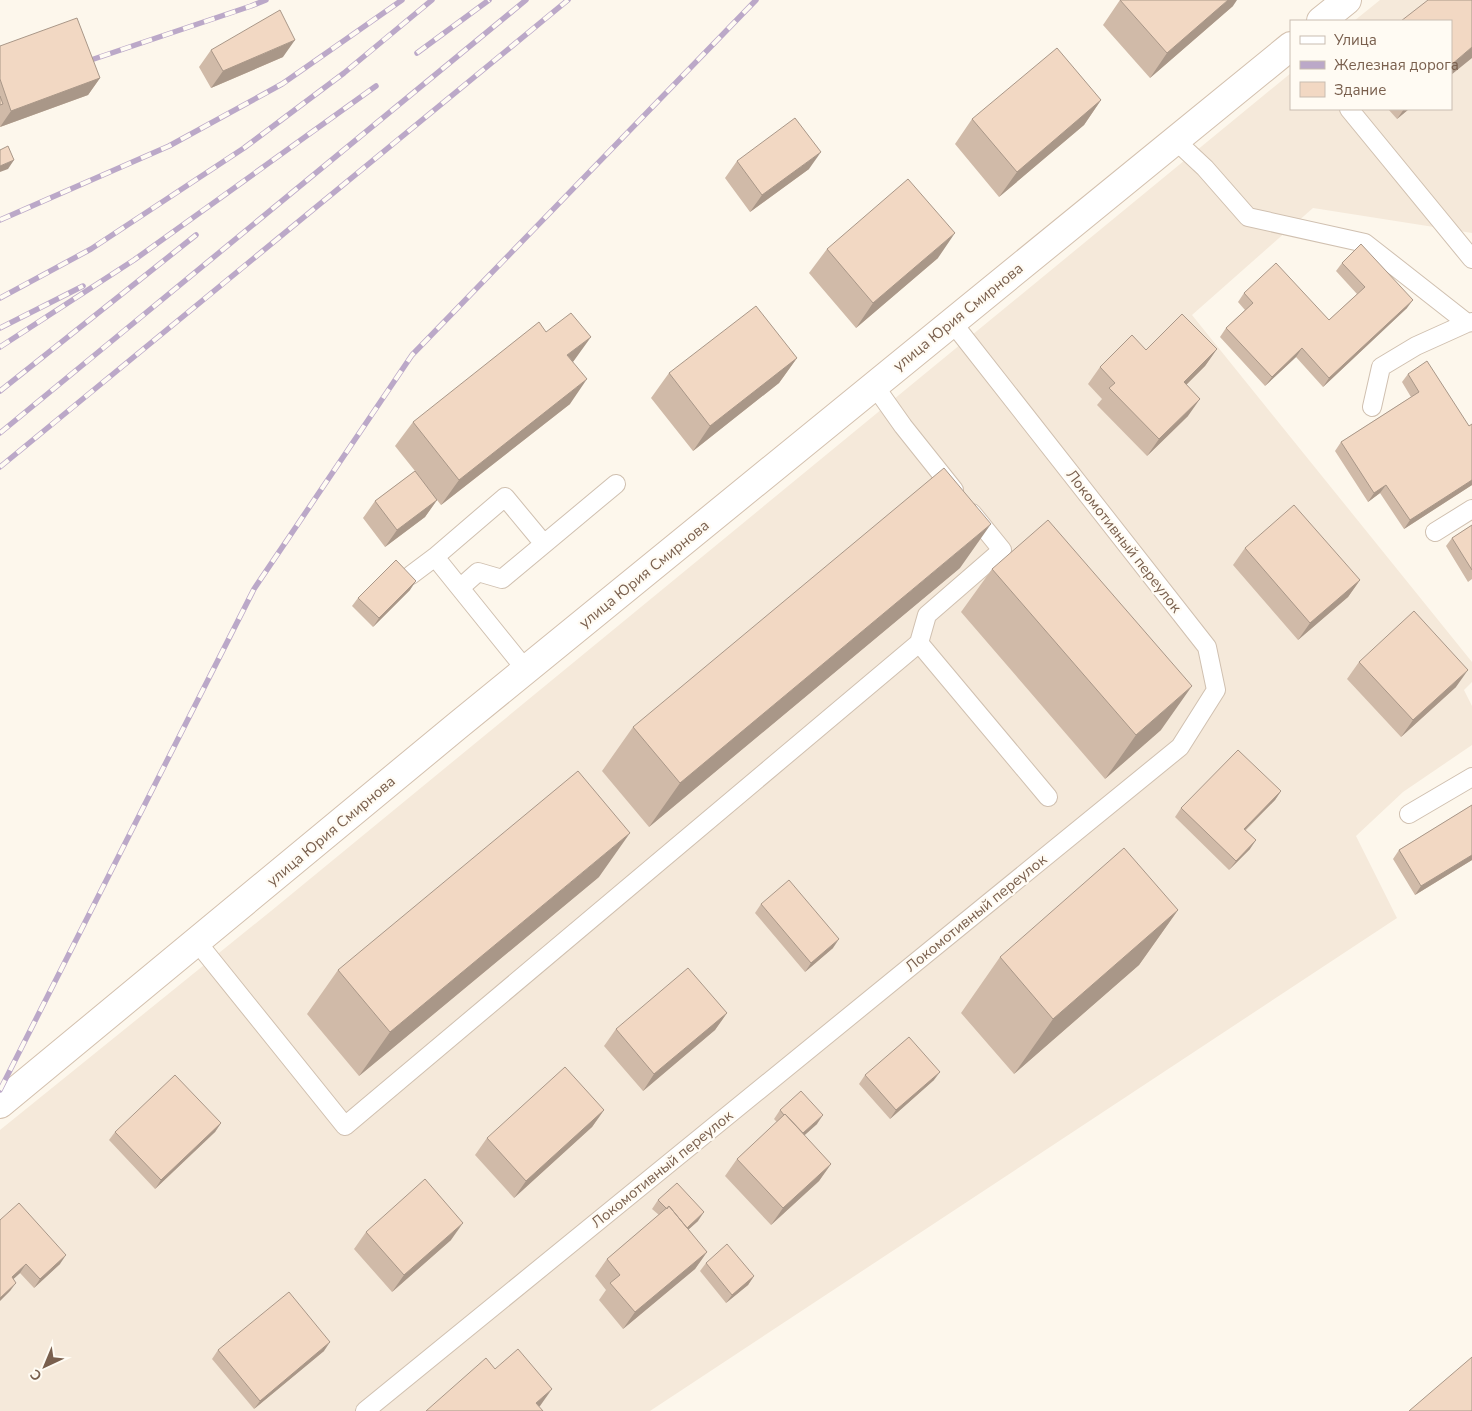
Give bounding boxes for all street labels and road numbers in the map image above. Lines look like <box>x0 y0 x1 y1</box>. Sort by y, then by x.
street label: улица Юрия Смирнова <box>889 258 1027 376</box>
street label: Локомотивный переулок <box>1062 465 1186 617</box>
street label: улица Юрия Смирнова <box>575 515 713 633</box>
street label: улица Юрия Смирнова <box>263 771 399 891</box>
street label: Локомотивный переулок <box>901 850 1051 976</box>
street label: Локомотивный переулок <box>587 1106 737 1232</box>

